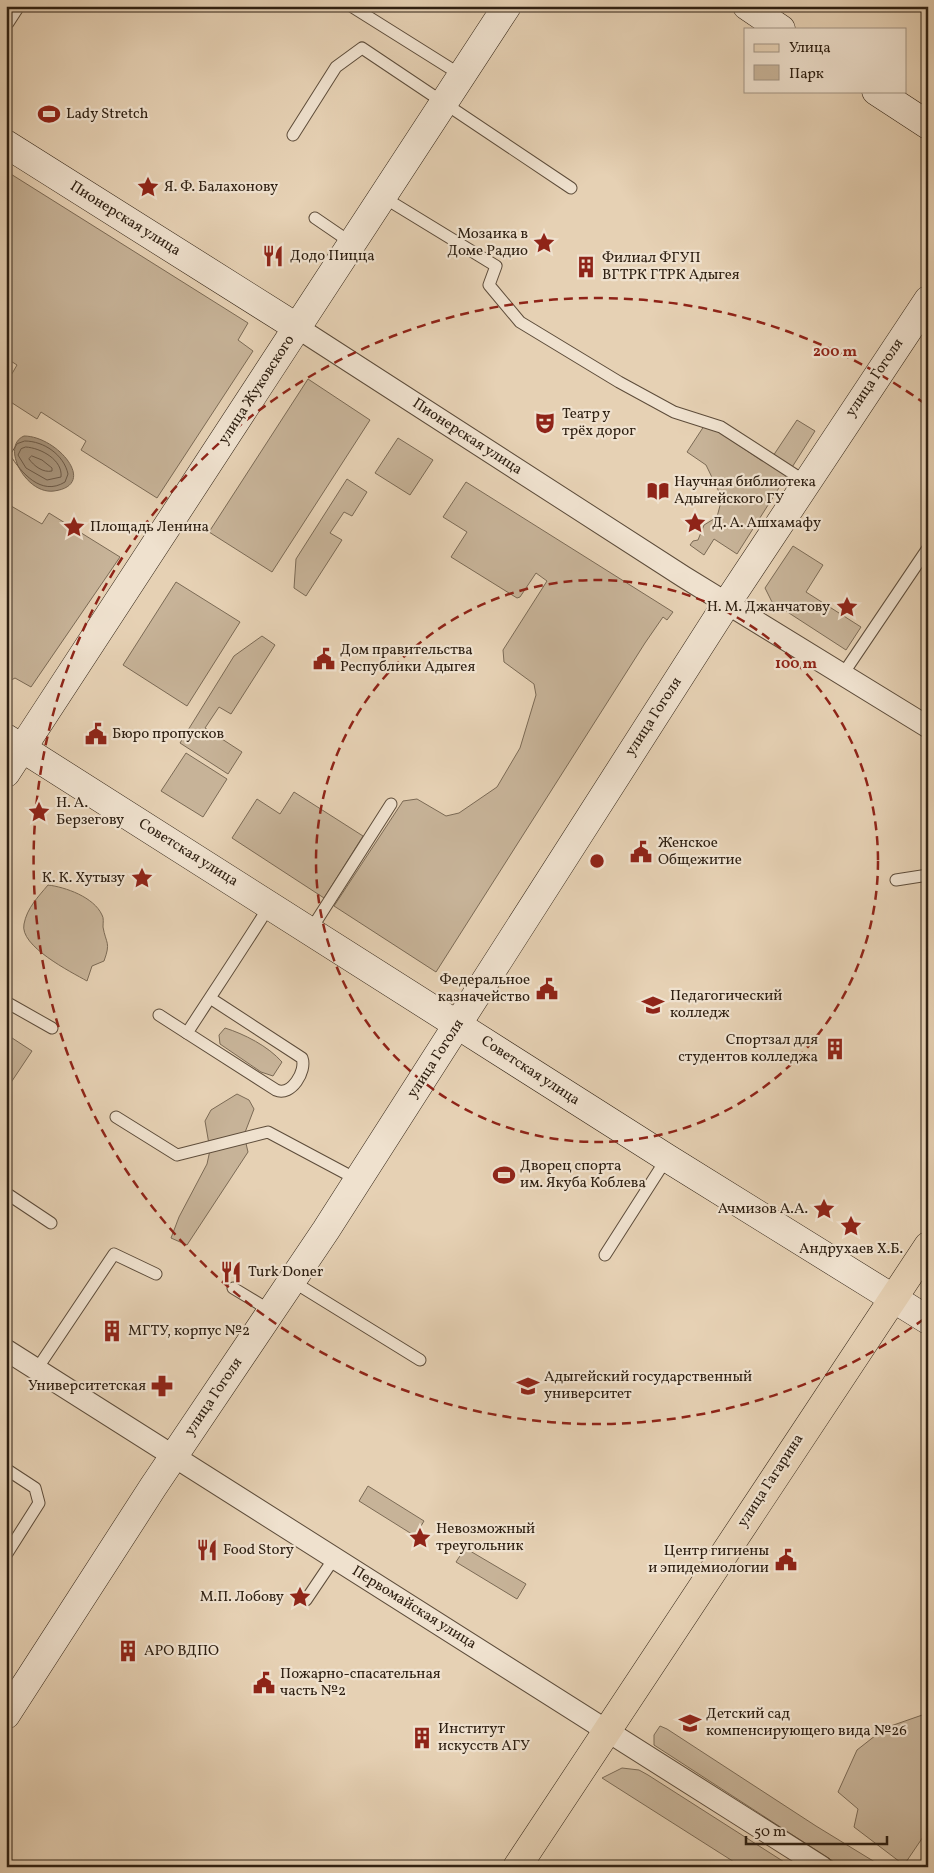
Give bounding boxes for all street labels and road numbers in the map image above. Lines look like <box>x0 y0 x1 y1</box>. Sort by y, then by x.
street label: Пионерская улица <box>65 176 185 262</box>
street label: улица Жуковского <box>214 331 300 449</box>
street label: улица Гоголя <box>841 334 909 421</box>
street label: Пионерская улица <box>408 394 526 480</box>
street label: улица Гоголя <box>621 673 688 761</box>
street label: Советская улица <box>134 814 242 892</box>
street label: улица Гоголя <box>403 1015 470 1103</box>
street label: Советская улица <box>476 1031 584 1111</box>
street label: улица Гоголя <box>180 1353 248 1440</box>
street label: улица Гагарина <box>733 1430 809 1532</box>
street label: Первомайская улица <box>348 1561 480 1655</box>

